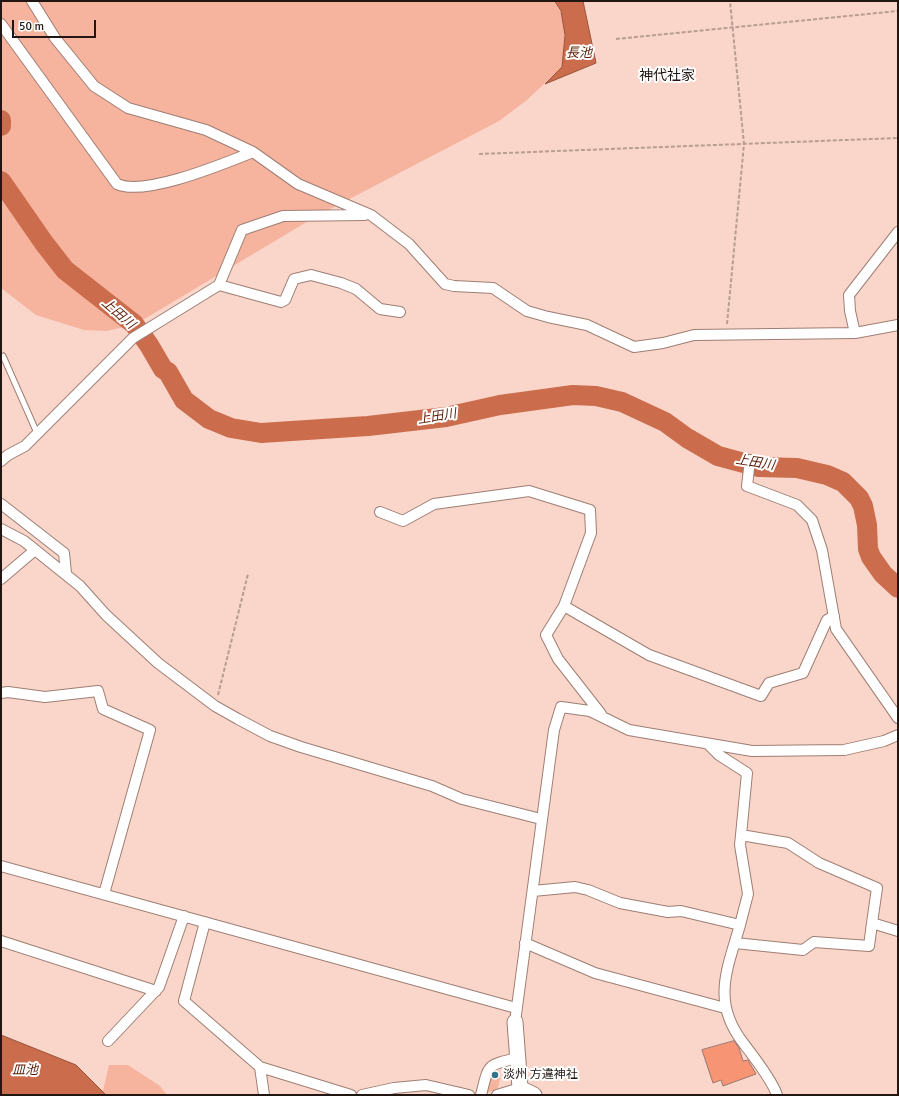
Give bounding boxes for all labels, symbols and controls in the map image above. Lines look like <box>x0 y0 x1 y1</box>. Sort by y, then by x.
scale bar <box>14 12 98 38</box>
text: 50 m <box>19 19 44 34</box>
water label: 長池 <box>566 46 592 62</box>
district label: 神代社家 <box>639 68 695 84</box>
water label: 上田川 <box>98 295 138 333</box>
water label: 上田川 <box>417 406 457 428</box>
water label: 上田川 <box>735 452 775 474</box>
water label: 皿池 <box>12 1063 38 1079</box>
place label: 淡州 方違神社 <box>503 1068 578 1082</box>
marker: 淡州 方違神社 <box>490 1070 500 1080</box>

